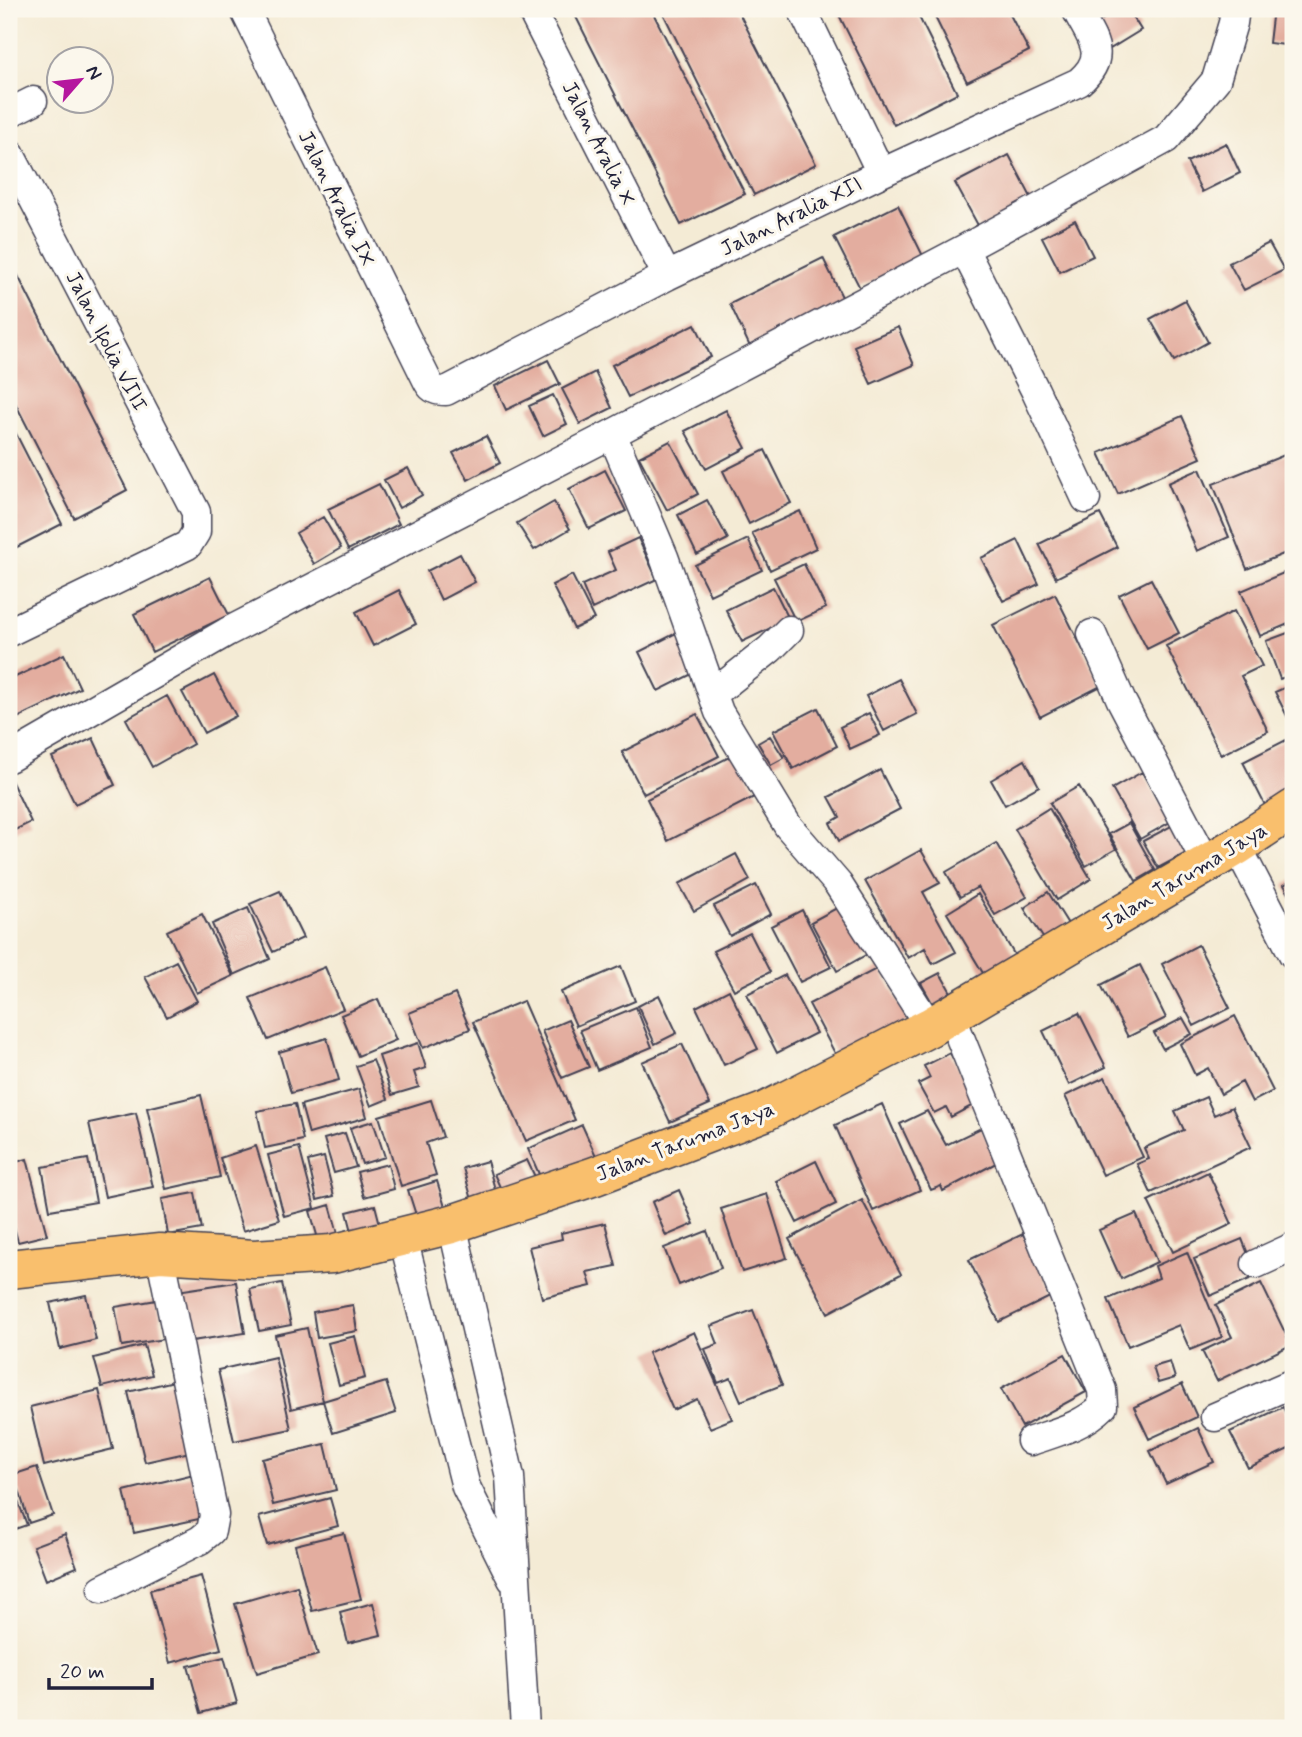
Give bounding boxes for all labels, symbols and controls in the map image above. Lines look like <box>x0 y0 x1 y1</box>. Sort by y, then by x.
north arrow <box>46 46 116 116</box>
text: N <box>80 61 108 84</box>
street label: Jalan Aralia X <box>555 77 641 210</box>
street label: Jalan Aralia IX <box>291 126 381 271</box>
street label: Jalan Aralia XII <box>716 171 867 263</box>
street label: Jalan Ifolia VIII <box>57 267 153 417</box>
street label: Jalan Taruma Jaya <box>1096 816 1273 937</box>
street label: Jalan Taruma Jaya <box>592 1095 778 1189</box>
scale bar <box>49 1646 152 1690</box>
text: 20 m <box>60 1658 105 1686</box>

